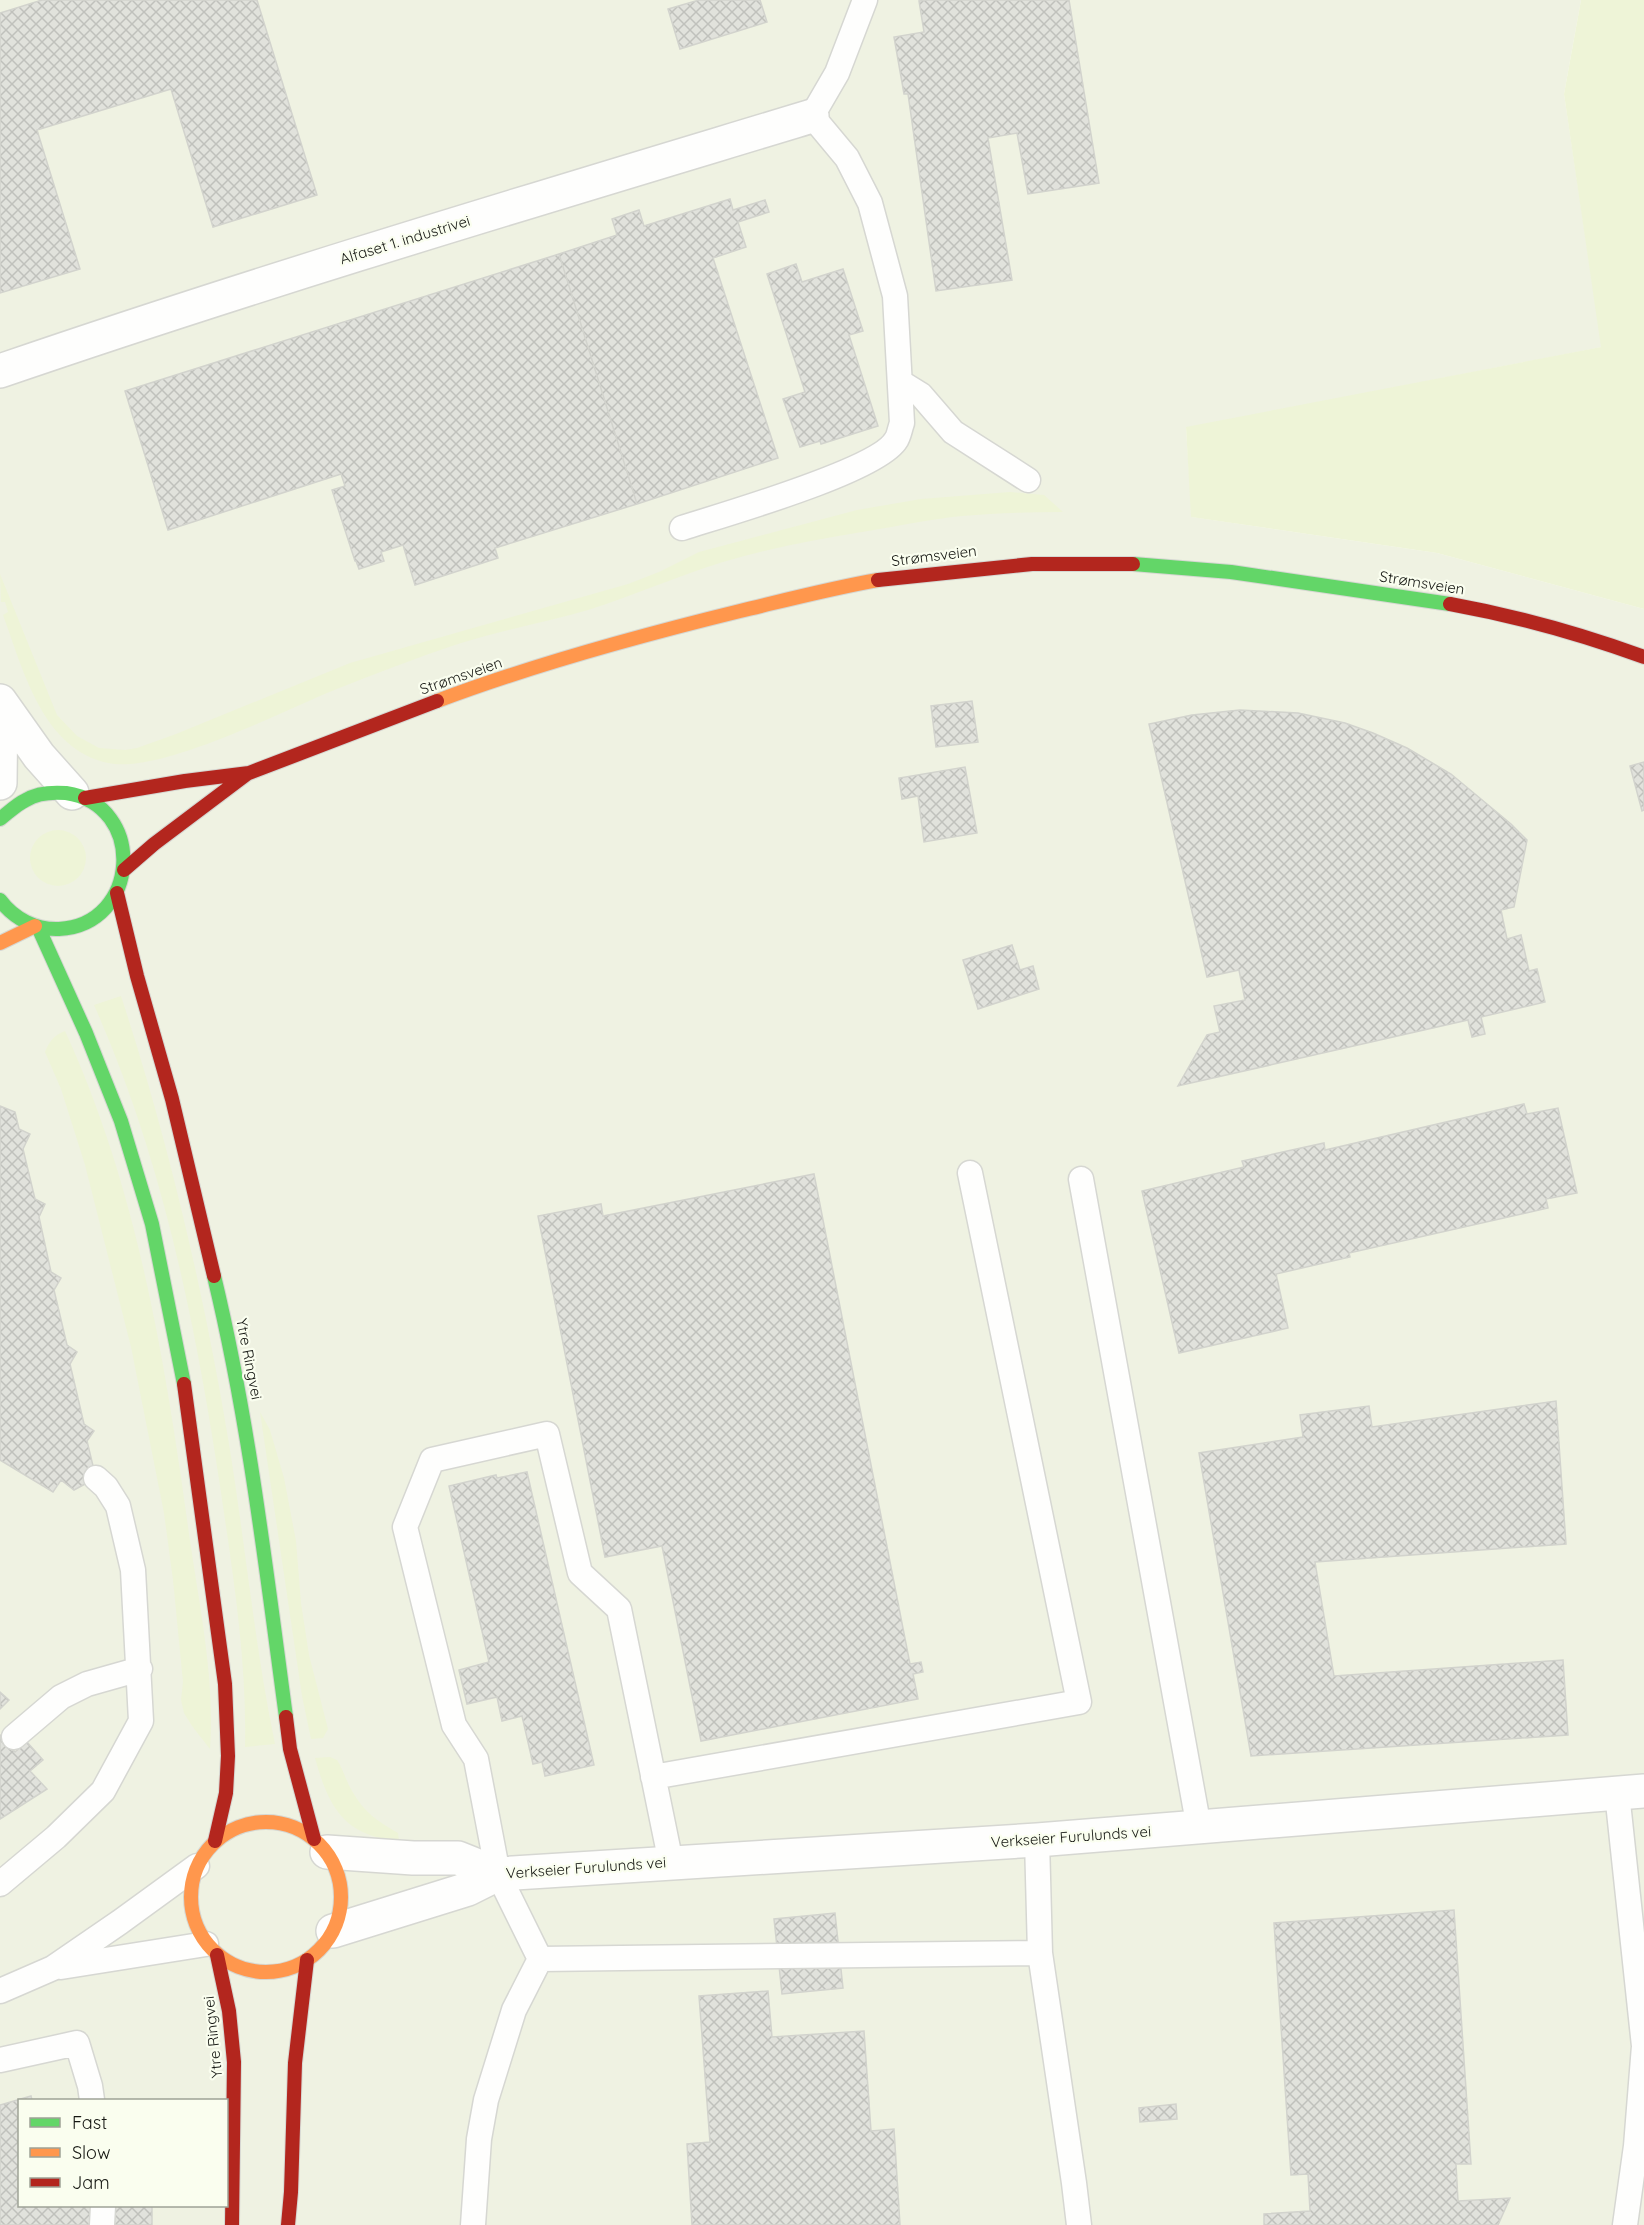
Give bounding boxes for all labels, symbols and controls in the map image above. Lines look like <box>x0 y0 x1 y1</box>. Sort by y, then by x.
street label: Alfaset 1. industrivei <box>337 211 472 268</box>
street label: Strømsveien <box>890 541 978 570</box>
street label: Strømsveien <box>1378 566 1466 599</box>
street label: Strømsveien <box>417 653 504 698</box>
street label: Ytre Ringvei <box>232 1317 267 1401</box>
street label: Verkseier Furulunds vei <box>990 1821 1152 1852</box>
street label: Verkseier Furulunds vei <box>505 1852 667 1883</box>
street label: Ytre Ringvei <box>199 1995 226 2079</box>
legend <box>18 2099 228 2207</box>
text: Fast <box>72 2111 107 2134</box>
text: Slow <box>72 2141 110 2164</box>
text: Jam <box>72 2171 110 2194</box>

